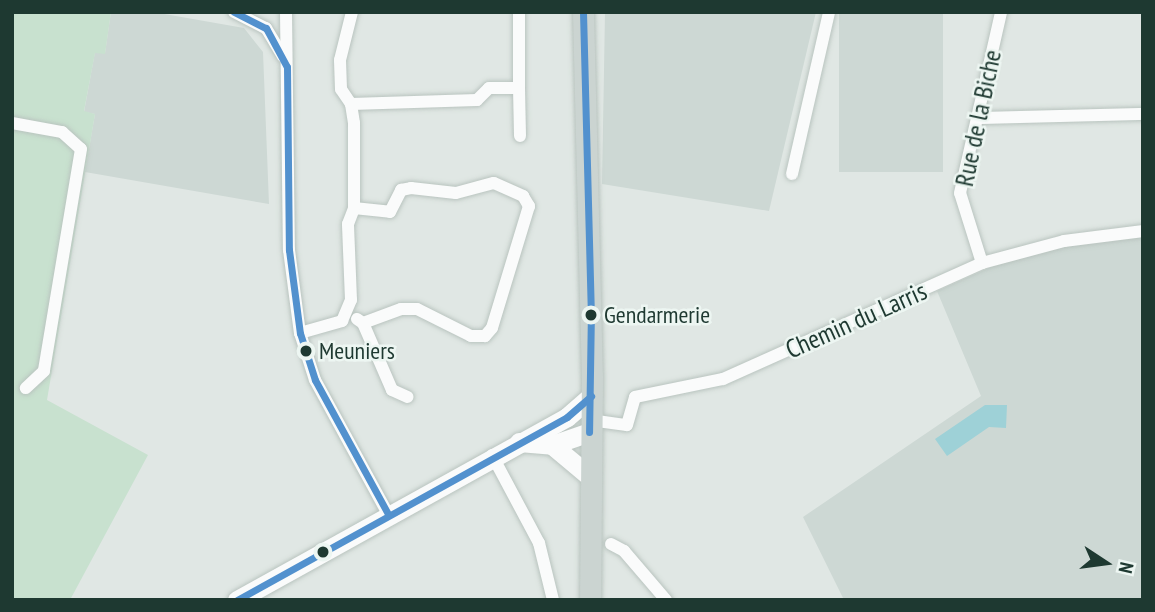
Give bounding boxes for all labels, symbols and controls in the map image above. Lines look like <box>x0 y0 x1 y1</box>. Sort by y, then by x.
street label: Rue de la Biche <box>948 47 1008 189</box>
street label: Chemin du Larris <box>781 275 931 365</box>
place label: Gendarmerie <box>604 301 710 329</box>
marker: Gendarmerie <box>584 308 598 322</box>
place label: Meuniers <box>319 337 395 365</box>
marker: Meuniers <box>299 344 313 358</box>
north arrow <box>1071 528 1141 598</box>
unlabelled marker <box>316 545 330 559</box>
text: N <box>1114 560 1139 575</box>

